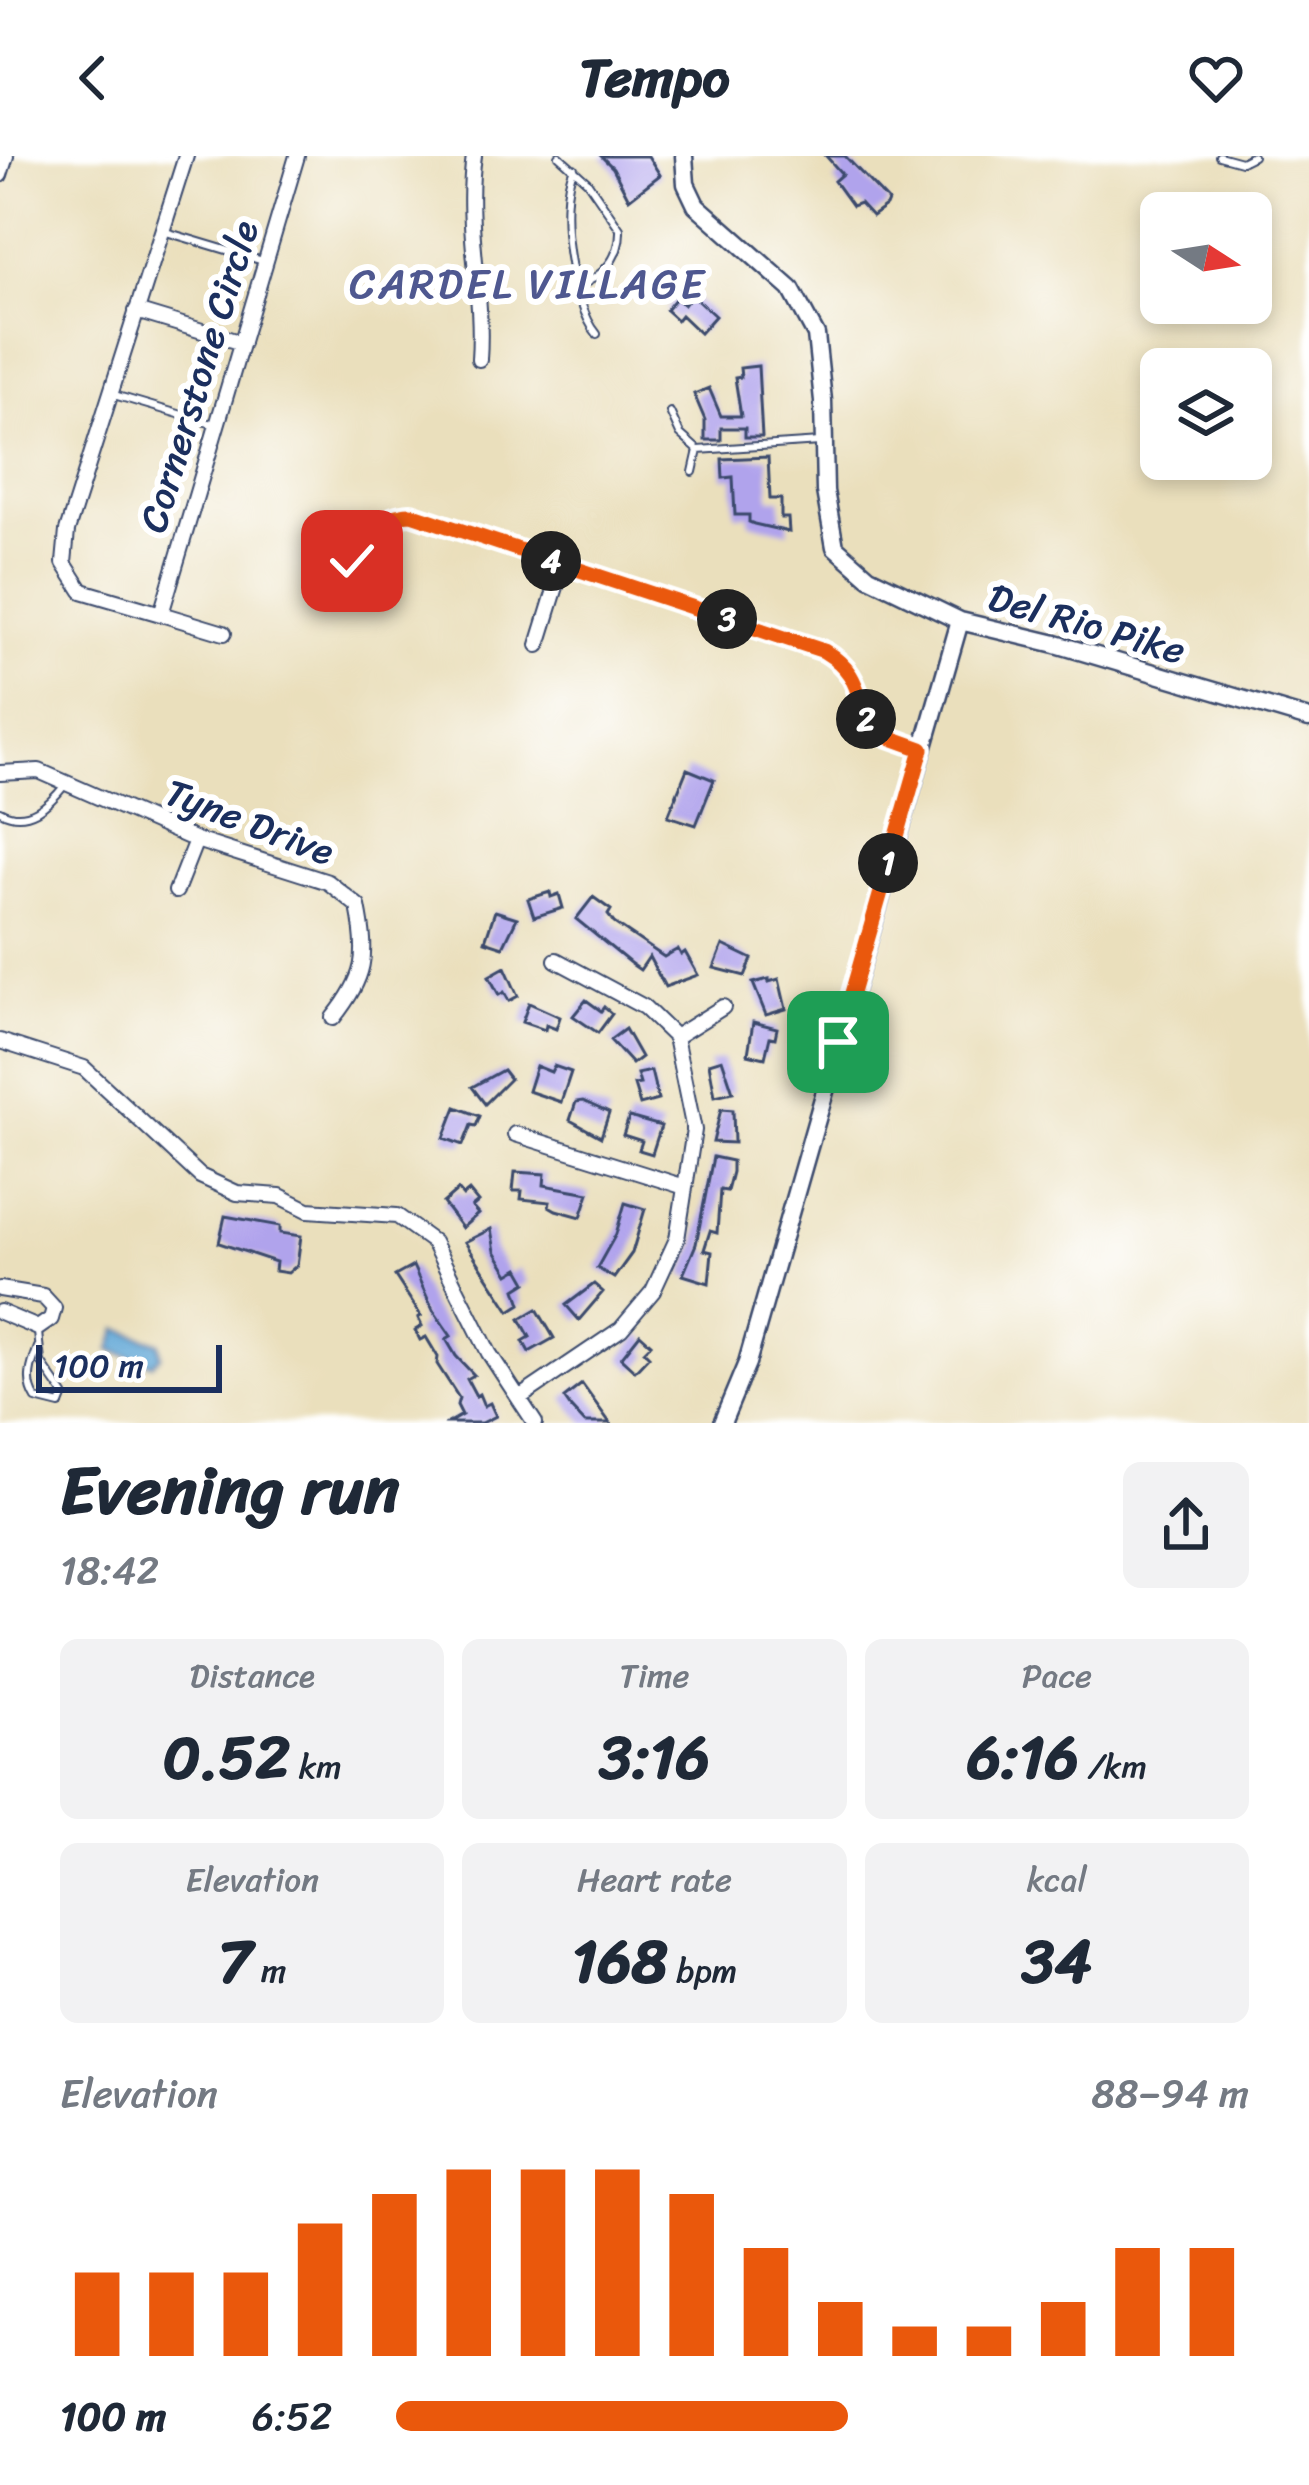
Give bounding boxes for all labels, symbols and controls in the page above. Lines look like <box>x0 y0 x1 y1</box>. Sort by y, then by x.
text: Tempo <box>579 30 730 126</box>
icon: back <box>60 45 126 111</box>
icon: heart <box>1183 45 1249 111</box>
north arrow <box>1140 192 1272 324</box>
map controls <box>1140 192 1272 480</box>
street label: Cornerstone Circle <box>118 211 279 541</box>
district label: CARDEL VILLAGE <box>349 247 707 321</box>
button: layers <box>1140 348 1272 480</box>
pin <box>301 510 403 612</box>
icon: check <box>319 528 385 594</box>
pin: 4 <box>521 531 581 591</box>
text: 4 <box>541 532 561 590</box>
street label: Del Rio Pike <box>980 562 1194 685</box>
pin: 3 <box>697 589 757 649</box>
text: 3 <box>718 590 736 648</box>
pin: 2 <box>836 689 896 749</box>
text: 2 <box>856 690 876 748</box>
street label: Tyne Drive <box>155 758 345 885</box>
pin: 1 <box>858 833 918 893</box>
text: 1 <box>881 834 895 892</box>
pin <box>787 991 889 1093</box>
icon: arrive <box>805 1009 871 1075</box>
text: 100 m <box>54 1337 144 1395</box>
scale bar <box>36 1339 222 1392</box>
text: Evening run <box>60 1432 400 1549</box>
button: share <box>1123 1462 1249 1588</box>
text: 18:42 <box>60 1536 159 1605</box>
text: Distance <box>190 1647 315 1705</box>
text: Time <box>620 1647 689 1705</box>
text: Pace <box>1022 1647 1092 1705</box>
text: 0.52 <box>163 1705 290 1811</box>
text: 3:16 <box>599 1705 710 1811</box>
text: 6:16 <box>967 1705 1079 1811</box>
text: km <box>290 1738 342 1796</box>
text: /km <box>1079 1738 1147 1796</box>
text: Elevation <box>185 1851 319 1909</box>
text: Heart rate <box>577 1851 732 1909</box>
text: kcal <box>1027 1851 1087 1909</box>
text: 7 <box>218 1909 252 2015</box>
text: 168 <box>572 1909 668 2015</box>
text: 34 <box>1022 1909 1092 2015</box>
text: m <box>252 1942 286 2000</box>
text: bpm <box>668 1942 737 2000</box>
text: Elevation <box>60 2059 218 2128</box>
text: 88–94 m <box>1091 2059 1249 2128</box>
text: 100 m <box>60 2382 166 2451</box>
text: 6:52 <box>252 2382 332 2451</box>

